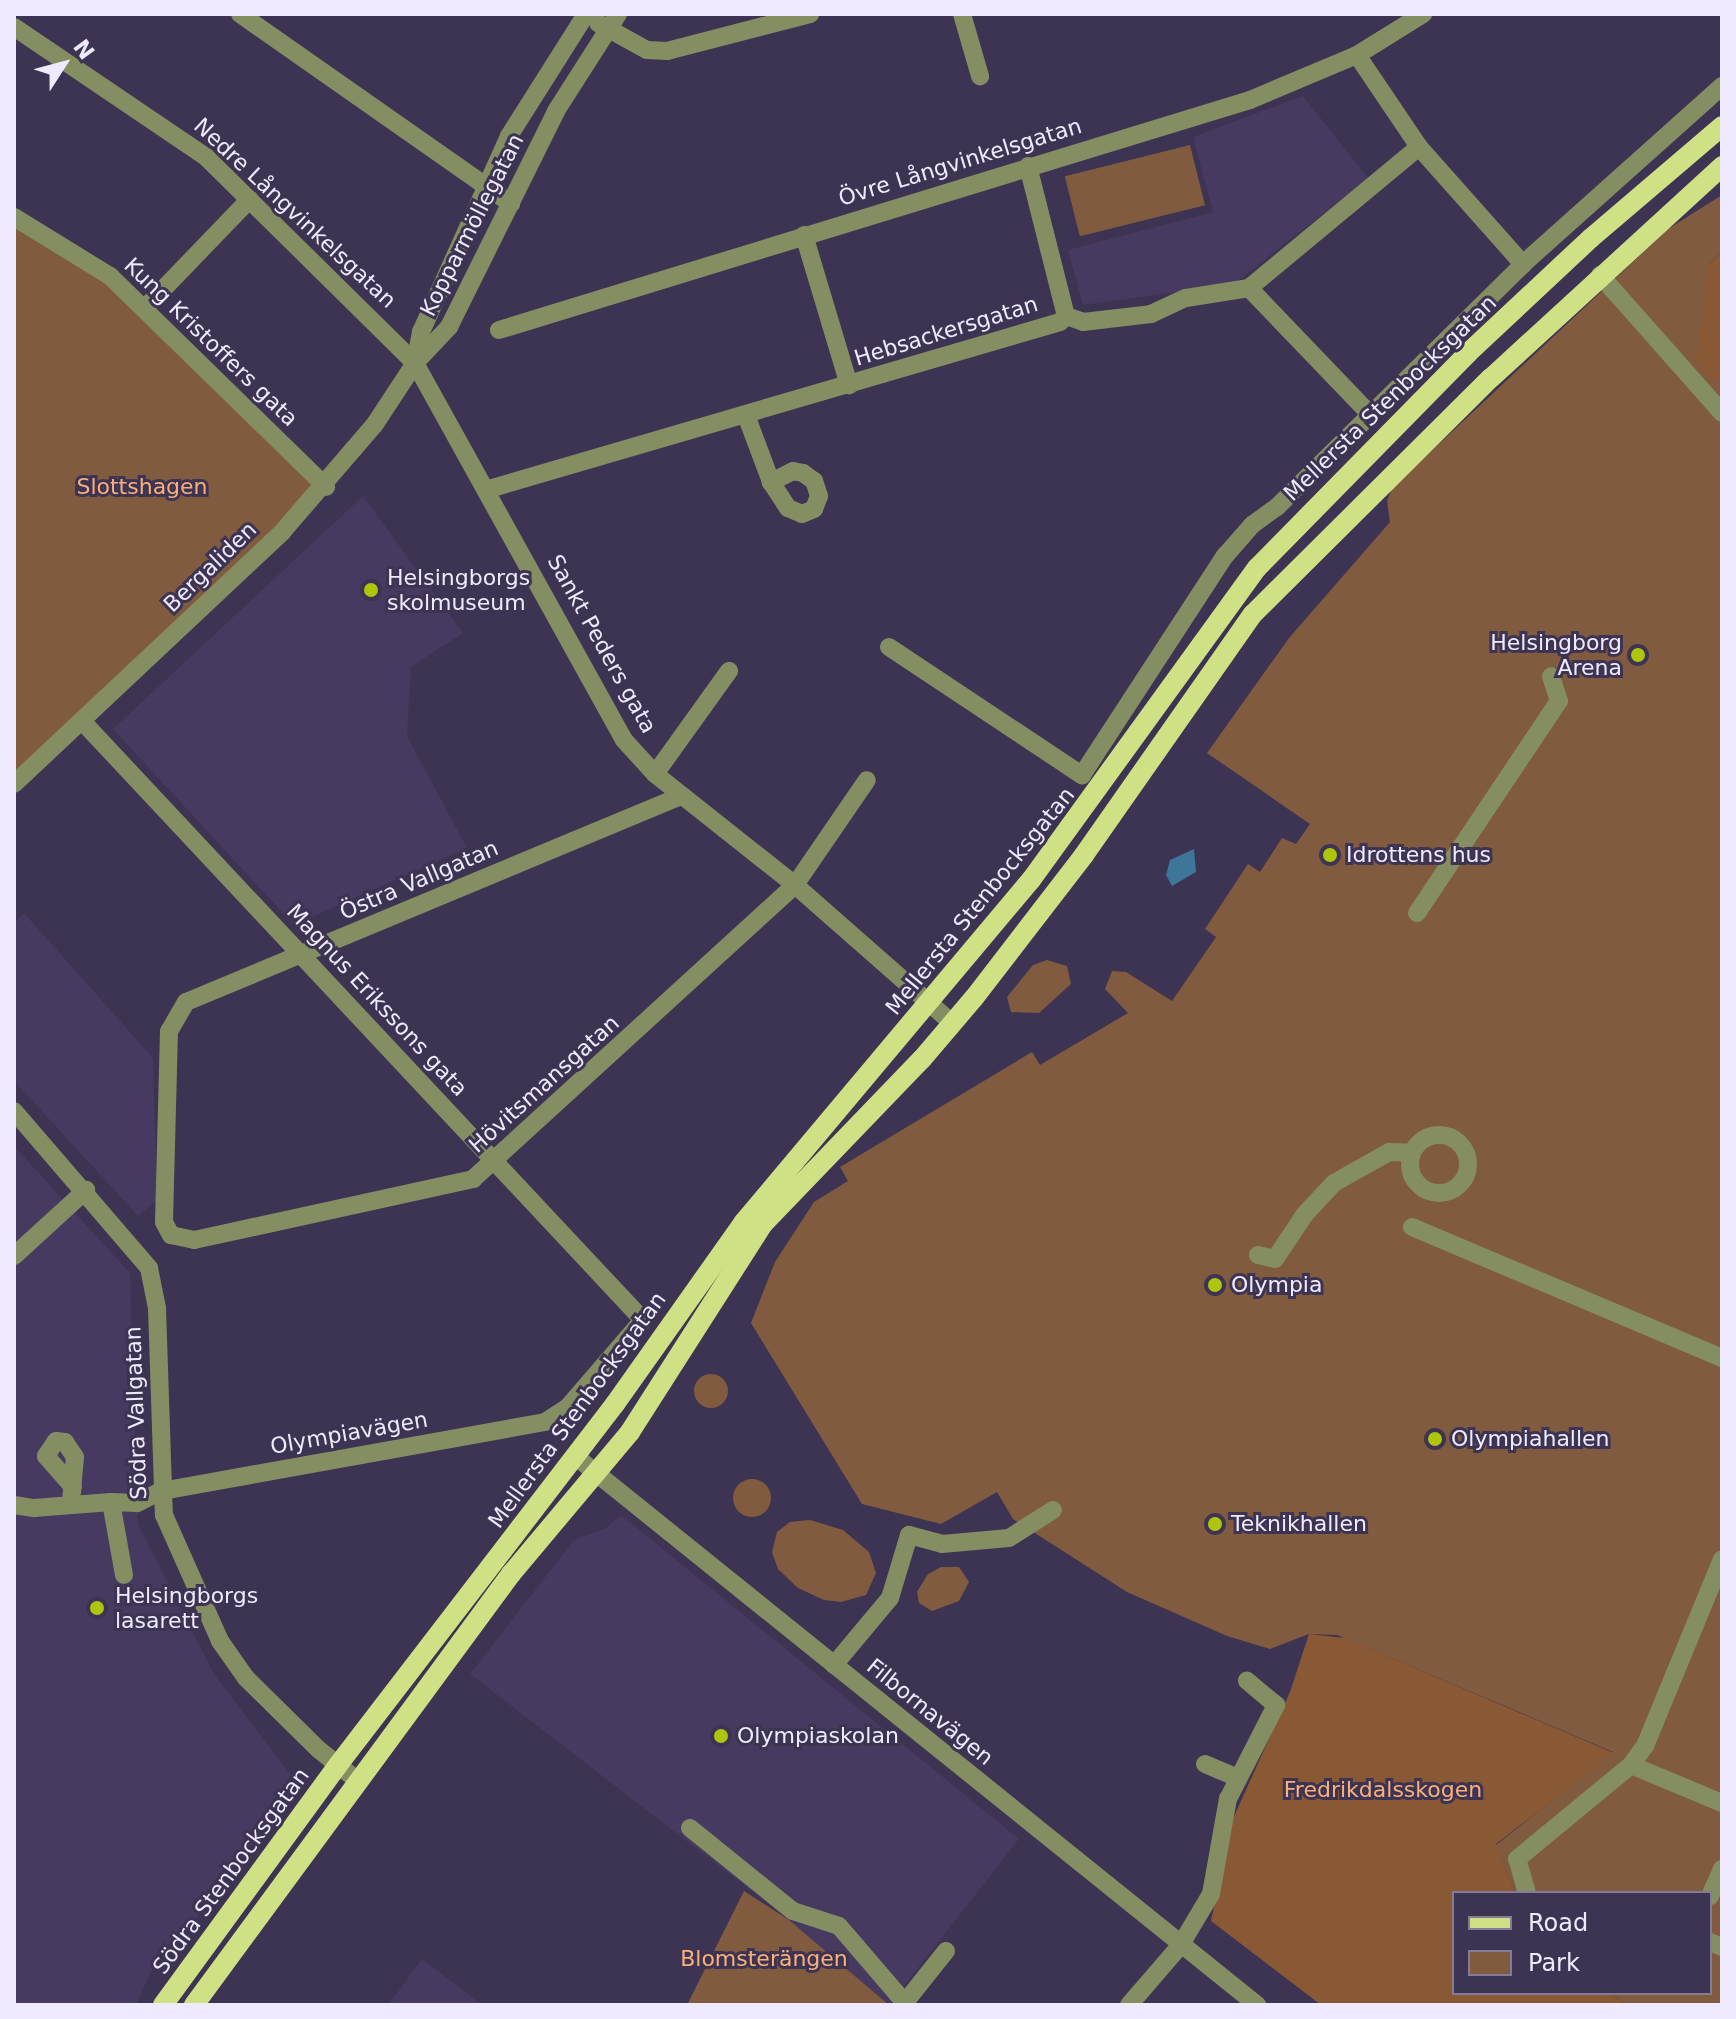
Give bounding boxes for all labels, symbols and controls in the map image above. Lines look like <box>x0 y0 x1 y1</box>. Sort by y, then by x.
north arrow <box>24 24 104 104</box>
text: N <box>68 35 99 64</box>
street label: Övre Långvinkelsgatan <box>835 112 1085 212</box>
street label: Nedre Långvinkelsgatan <box>189 113 401 313</box>
street label: Kopparmöllegatan <box>415 129 529 321</box>
street label: Kung Kristoffers gata <box>119 252 303 432</box>
street label: Mellersta Stenbocksgatan <box>1278 289 1502 507</box>
street label: Hebsackersgatan <box>851 291 1041 371</box>
park label: Slottshagen <box>76 474 208 500</box>
street label: Bergaliden <box>158 516 262 618</box>
street label: Sankt Peders gata <box>542 550 662 738</box>
place label: Helsingborgs skolmuseum <box>387 564 530 616</box>
marker: Helsingborgs skolmuseum <box>362 581 380 599</box>
place label: Helsingborg Arena <box>1490 629 1622 680</box>
marker: Helsingborg Arena <box>1629 646 1647 664</box>
street label: Mellersta Stenbocksgatan <box>880 782 1080 1020</box>
street label: Östra Vallgatan <box>336 835 502 925</box>
place label: Idrottens hus <box>1346 842 1491 868</box>
marker: Idrottens hus <box>1321 846 1339 864</box>
street label: Magnus Erikssons gata <box>281 899 473 1101</box>
street label: Hövitsmansgatan <box>463 1010 625 1158</box>
place label: Olympia <box>1231 1272 1322 1298</box>
marker: Olympia <box>1206 1276 1224 1294</box>
street label: Mellersta Stenbocksgatan <box>483 1287 671 1533</box>
street label: Södra Vallgatan <box>120 1326 152 1500</box>
street label: Olympiavägen <box>268 1406 430 1460</box>
place label: Olympiahallen <box>1451 1426 1610 1452</box>
marker: Olympiahallen <box>1426 1430 1444 1448</box>
place label: Teknikhallen <box>1231 1511 1367 1537</box>
marker: Teknikhallen <box>1206 1515 1224 1533</box>
place label: Helsingborgs lasarett <box>115 1582 258 1634</box>
marker: Helsingborgs lasarett <box>86 1597 108 1619</box>
street label: Filbornavägen <box>862 1653 998 1771</box>
place label: Olympiaskolan <box>737 1723 899 1749</box>
marker: Olympiaskolan <box>712 1727 730 1745</box>
street label: Södra Stenbocksgatan <box>147 1763 315 1979</box>
park label: Fredrikdalsskogen <box>1284 1777 1482 1803</box>
legend <box>1452 1891 1712 1995</box>
text: Road <box>1528 1909 1588 1937</box>
park label: Blomsterängen <box>680 1946 848 1972</box>
text: Park <box>1528 1949 1580 1977</box>

